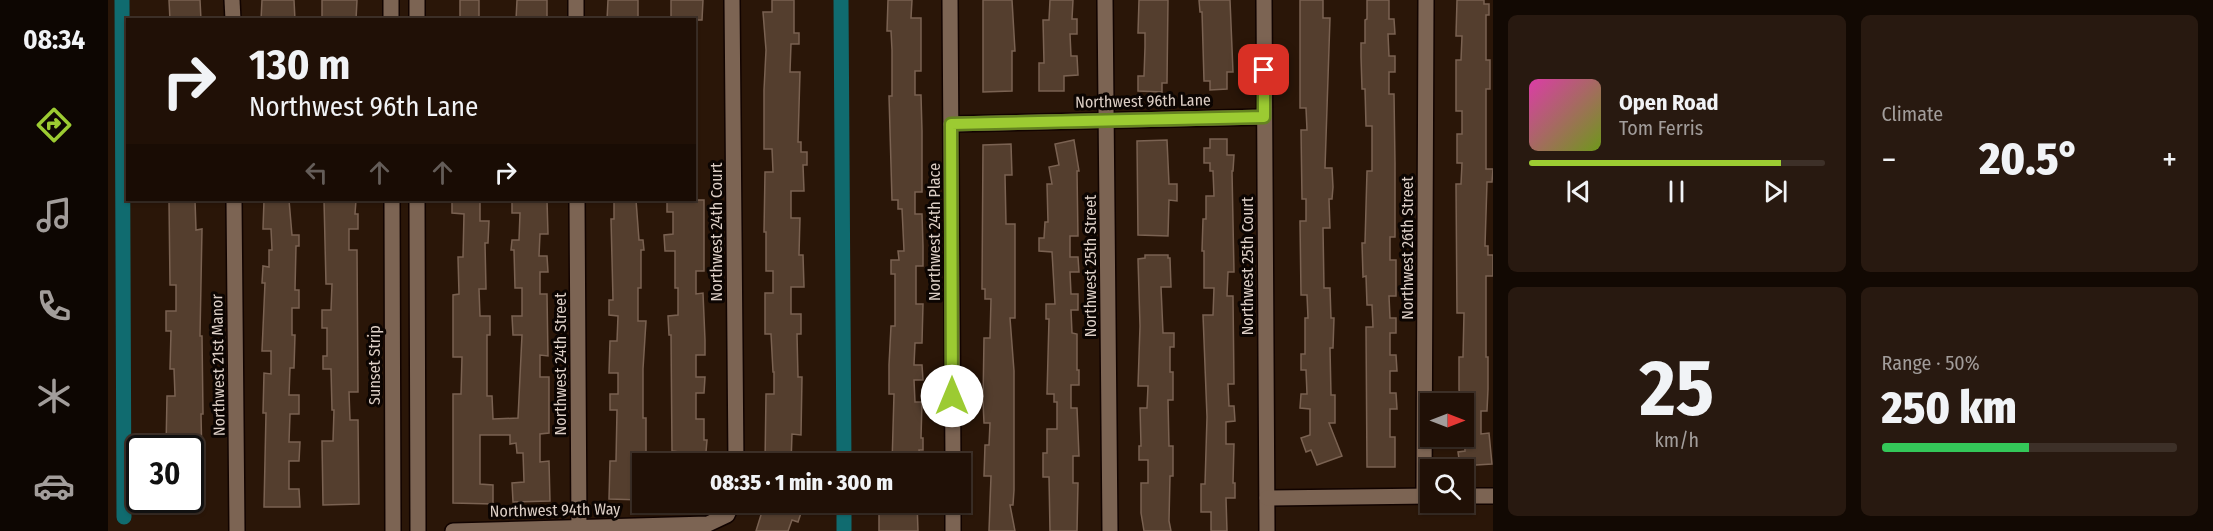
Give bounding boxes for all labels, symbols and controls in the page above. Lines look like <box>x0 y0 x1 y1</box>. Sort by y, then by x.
text: 08:34 <box>23 24 85 56</box>
text: 130 m <box>249 40 350 90</box>
icon: right <box>150 42 228 120</box>
pin <box>1238 44 1289 95</box>
icon: arrive <box>1247 53 1280 86</box>
text: Open Road <box>1619 89 1719 116</box>
street label: Northwest 96th Lane <box>1075 90 1211 112</box>
text: Northwest 96th Lane <box>249 91 478 123</box>
text: Climate <box>1882 102 1943 126</box>
icon: directions <box>33 104 75 146</box>
text: Tom Ferris <box>1619 116 1703 140</box>
text: 20.5° <box>1979 132 2079 186</box>
text: − <box>1882 140 1896 180</box>
text: + <box>2162 140 2177 180</box>
icon: left <box>300 156 333 189</box>
icon: ahead <box>363 156 396 189</box>
icon: ahead <box>426 156 459 189</box>
icon: right <box>489 156 522 189</box>
street label: Northwest 24th Court <box>707 162 726 301</box>
street label: Northwest 24th Place <box>925 163 944 301</box>
icon: previous <box>1562 175 1595 208</box>
icon: pause <box>1660 175 1693 208</box>
icon: next <box>1759 175 1792 208</box>
street label: Northwest 26th Street <box>1398 176 1417 320</box>
icon: music <box>33 194 75 236</box>
street label: Northwest 25th Street <box>1081 194 1100 337</box>
street label: Northwest 25th Court <box>1238 196 1257 335</box>
icon: phone <box>33 285 75 327</box>
street label: Northwest 24th Street <box>551 292 570 435</box>
street label: Northwest 21st Manor <box>207 293 229 436</box>
street label: Sunset Strip <box>365 325 384 405</box>
text: 25 <box>1640 342 1714 436</box>
text: Range · 50% <box>1882 351 1980 375</box>
position arrow <box>920 364 984 428</box>
icon: climate <box>33 375 75 417</box>
text: 250 km <box>1882 381 2017 435</box>
north arrow <box>1420 393 1474 447</box>
map controls <box>1420 393 1474 513</box>
text: km/h <box>1654 428 1699 452</box>
speed limit sign: 30 <box>126 435 204 513</box>
button: search <box>1420 459 1474 513</box>
icon: car <box>33 465 75 507</box>
text: 08:35 · 1 min · 300 m <box>710 469 893 496</box>
street label: Northwest 94th Way <box>490 499 621 521</box>

